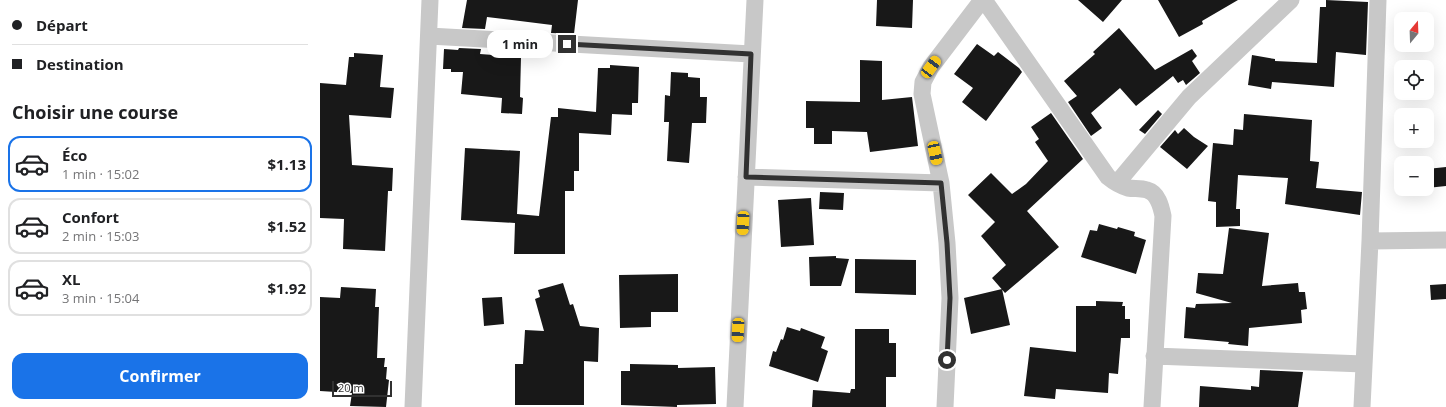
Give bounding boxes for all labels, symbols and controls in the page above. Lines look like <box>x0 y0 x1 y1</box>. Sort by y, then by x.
north arrow <box>1394 12 1434 52</box>
map controls <box>1394 12 1434 196</box>
text: Départ <box>36 15 88 35</box>
callout: 1 min <box>487 30 553 58</box>
text: 1 min <box>502 35 538 53</box>
route end <box>558 35 576 53</box>
text: Destination <box>36 54 124 74</box>
car <box>919 54 943 80</box>
button: locate <box>1394 60 1434 100</box>
text: Choisir une course <box>12 100 178 124</box>
button: + <box>1394 108 1434 148</box>
car <box>927 140 943 166</box>
text: Éco <box>62 145 87 165</box>
icon: car <box>14 146 50 182</box>
text: $1.13 <box>267 154 306 174</box>
button: − <box>1394 156 1434 196</box>
text: 1 min · 15:02 <box>62 165 139 183</box>
text: Confort <box>62 207 119 227</box>
icon: car <box>14 208 50 244</box>
car <box>736 211 750 235</box>
text: $1.52 <box>267 216 306 236</box>
text: 2 min · 15:03 <box>62 227 139 245</box>
text: XL <box>62 269 80 289</box>
icon: car <box>14 270 50 306</box>
text: $1.92 <box>267 278 306 298</box>
text: 3 min · 15:04 <box>62 289 139 307</box>
car <box>731 318 745 342</box>
route start <box>938 351 956 369</box>
button: Confirmer <box>12 353 308 399</box>
scale bar <box>332 379 392 398</box>
text: 20 m <box>338 380 364 395</box>

